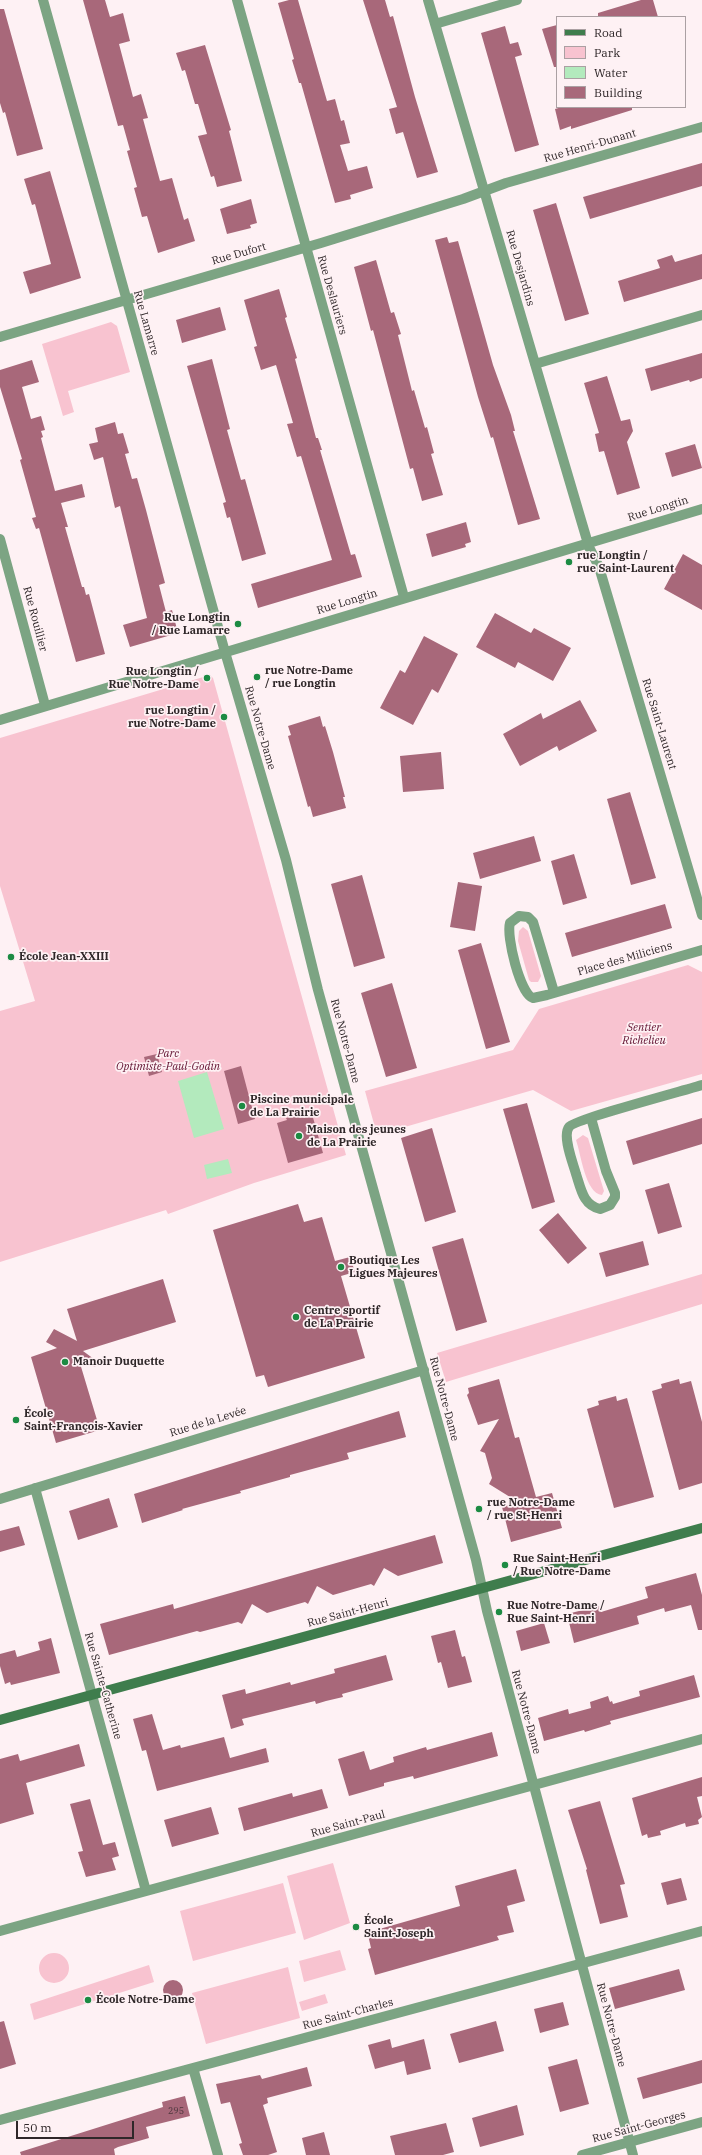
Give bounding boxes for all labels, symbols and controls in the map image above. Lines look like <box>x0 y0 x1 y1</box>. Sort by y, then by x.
legend <box>556 16 686 108</box>
text: Road <box>594 25 623 40</box>
text: Park <box>594 45 620 60</box>
text: Water <box>594 65 627 80</box>
text: Building <box>594 85 642 100</box>
street label: Rue Henri-Dunant <box>542 127 638 165</box>
street label: Rue Desjardins <box>503 229 537 307</box>
street label: Rue Dufort <box>210 240 268 268</box>
street label: Rue Deslauriers <box>314 254 350 336</box>
street label: Rue Lamarre <box>130 289 162 357</box>
street label: Rue Longtin <box>626 494 690 524</box>
place label: rue Longtin / rue Saint-Laurent <box>577 549 674 575</box>
marker: rue Longtin / rue Saint-Laurent <box>564 557 574 567</box>
street label: Rue Rouillier <box>20 585 50 653</box>
street label: Rue Longtin <box>315 587 379 617</box>
place label: Rue Longtin / Rue Lamarre <box>152 611 230 637</box>
marker: Rue Longtin / Rue Lamarre <box>233 619 243 629</box>
place label: rue Notre-Dame / rue Longtin <box>265 664 353 690</box>
place label: Rue Longtin / Rue Notre-Dame <box>108 665 199 691</box>
marker: rue Notre-Dame / rue Longtin <box>252 672 262 682</box>
marker: Rue Longtin / Rue Notre-Dame <box>202 673 212 683</box>
street label: Rue Saint-Laurent <box>639 677 679 771</box>
street label: Rue Notre-Dame <box>242 685 278 771</box>
place label: rue Longtin / rue Notre-Dame <box>128 704 216 730</box>
marker: rue Longtin / rue Notre-Dame <box>219 712 229 722</box>
street label: Place des Miliciens <box>576 939 674 979</box>
place label: École Jean-XXIII <box>19 950 109 964</box>
marker: École Jean-XXIII <box>6 952 16 962</box>
street label: Rue Notre-Dame <box>327 997 363 1085</box>
park label: Sentier Richelieu <box>622 1021 666 1047</box>
park label: Parc Optimiste-Paul-Godin <box>116 1047 220 1073</box>
place label: Piscine municipale de La Prairie <box>250 1093 354 1119</box>
marker: Piscine municipale de La Prairie <box>237 1101 247 1111</box>
place label: Maison des jeunes de La Prairie <box>307 1123 406 1149</box>
marker: Maison des jeunes de La Prairie <box>294 1131 304 1141</box>
place label: Boutique Les Ligues Majeures <box>349 1254 438 1280</box>
marker: Boutique Les Ligues Majeures <box>336 1262 346 1272</box>
place label: Centre sportif de La Prairie <box>304 1304 380 1330</box>
marker: Centre sportif de La Prairie <box>291 1312 301 1322</box>
place label: Manoir Duquette <box>73 1355 165 1369</box>
street label: Rue Notre-Dame <box>426 1355 462 1443</box>
marker: Manoir Duquette <box>60 1357 70 1367</box>
street label: Rue de la Levée <box>168 1404 248 1440</box>
place label: École Saint-François-Xavier <box>24 1407 143 1433</box>
marker: École Saint-François-Xavier <box>11 1415 21 1425</box>
place label: rue Notre-Dame / rue St-Henri <box>487 1496 575 1522</box>
marker: rue Notre-Dame / rue St-Henri <box>474 1504 484 1514</box>
place label: Rue Saint-Henri / Rue Notre-Dame <box>513 1552 611 1578</box>
marker: Rue Saint-Henri / Rue Notre-Dame <box>500 1560 510 1570</box>
street label: Rue Saint-Henri <box>306 1596 390 1630</box>
place label: Rue Notre-Dame / Rue Saint-Henri <box>507 1599 605 1625</box>
marker: Rue Notre-Dame / Rue Saint-Henri <box>494 1607 504 1617</box>
street label: Rue Sainte-Catherine <box>81 1631 125 1741</box>
street label: Rue Notre-Dame <box>508 1668 544 1756</box>
street label: Rue Saint-Paul <box>309 1808 387 1840</box>
place label: École Saint-Joseph <box>364 1914 434 1940</box>
marker: École Saint-Joseph <box>351 1922 361 1932</box>
street label: Rue Notre-Dame <box>593 1981 629 2069</box>
place label: École Notre-Dame <box>96 1993 194 2007</box>
marker: École Notre-Dame <box>83 1995 93 2005</box>
street label: Rue Saint-Charles <box>301 1996 395 2032</box>
house number: 295 <box>168 2106 184 2116</box>
street label: Rue Saint-Georges <box>591 2108 687 2146</box>
scale bar <box>18 2113 136 2139</box>
text: 50 m <box>23 2120 52 2135</box>

